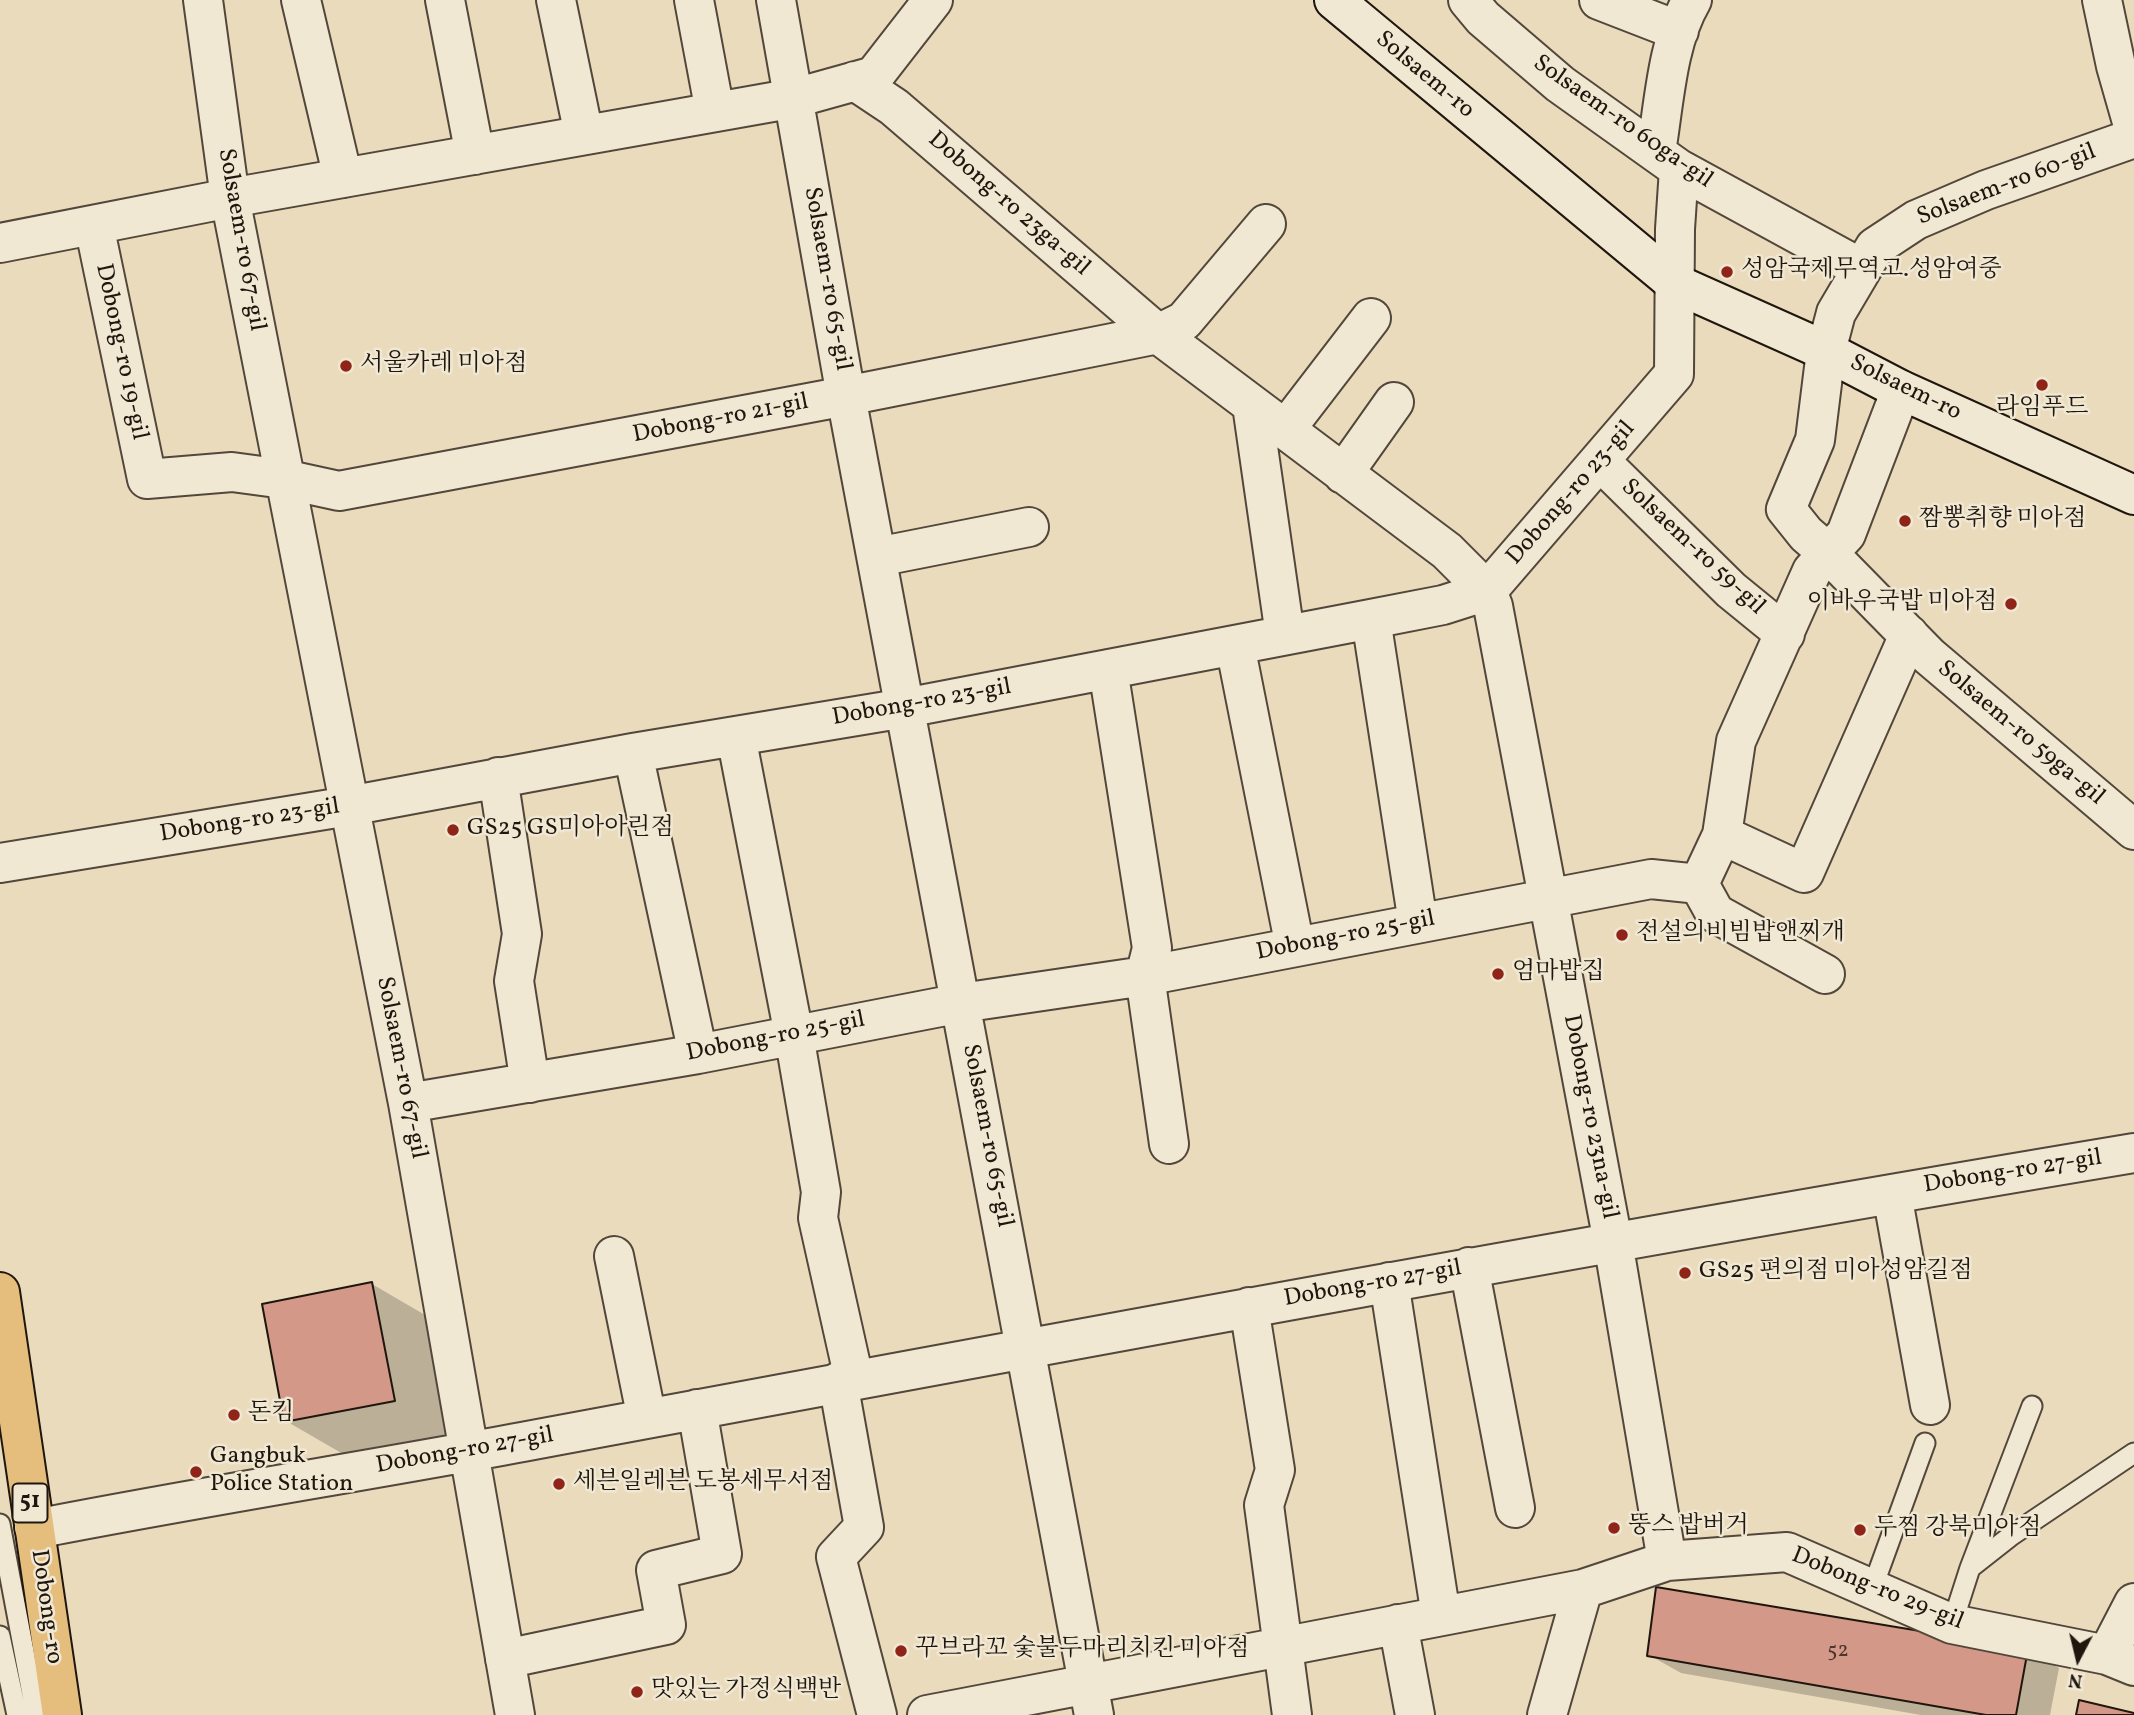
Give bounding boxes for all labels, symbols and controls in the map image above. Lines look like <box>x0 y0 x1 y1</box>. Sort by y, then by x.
street label: Solsaem-ro <box>1369 26 1479 126</box>
street label: Solsaem-ro 60ga-gil <box>1527 50 1717 196</box>
street label: Dobong-ro 23ga-gil <box>921 127 1095 283</box>
street label: Solsaem-ro 60-gil <box>1913 139 2101 233</box>
street label: Solsaem-ro 67-gil <box>210 146 270 334</box>
street label: Solsaem-ro 65-gil <box>796 185 856 373</box>
place label: 성암국제무역고.성암여중 <box>1741 258 2002 286</box>
street label: Dobong-ro 19-gil <box>87 261 153 443</box>
marker: 성암국제무역고.성암여중 <box>1719 264 1735 280</box>
street label: Solsaem-ro <box>1844 350 1966 428</box>
place label: 서울카레 미아점 <box>360 352 527 380</box>
marker: 서울카레 미아점 <box>338 358 354 374</box>
marker: 라임푸드 <box>2034 377 2050 393</box>
street label: Dobong-ro 21-gil <box>631 389 811 451</box>
place label: 라임푸드 <box>1996 396 2088 424</box>
street label: Dobong-ro 23-gil <box>1502 416 1642 572</box>
street label: Solsaem-ro 59-gil <box>1614 474 1770 622</box>
place label: 짬뽕취향 미아점 <box>1919 507 2086 535</box>
marker: 짬뽕취향 미아점 <box>1897 513 1913 529</box>
place label: 이바우국밥 미아점 <box>1807 590 1997 618</box>
marker: 이바우국밥 미아점 <box>2003 596 2019 612</box>
street label: Solsaem-ro 59ga-gil <box>1930 655 2110 813</box>
street label: Dobong-ro 23-gil <box>830 674 1014 734</box>
street label: Dobong-ro 23-gil <box>158 794 342 850</box>
place label: GS25 GS미아아린점 <box>467 816 674 844</box>
marker: GS25 GS미아아린점 <box>445 822 461 838</box>
street label: Dobong-ro 25-gil <box>1254 906 1438 968</box>
place label: 전설의비빔밥앤찌개 <box>1636 921 1845 949</box>
marker: 전설의비빔밥앤찌개 <box>1614 927 1630 943</box>
place label: 엄마밥집 <box>1512 960 1605 988</box>
marker: 엄마밥집 <box>1490 966 1506 982</box>
street label: Solsaem-ro 67-gil <box>368 974 432 1162</box>
street label: Dobong-ro 25-gil <box>684 1007 868 1069</box>
street label: Dobong-ro 23na-gil <box>1555 1012 1623 1222</box>
street label: Solsaem-ro 65-gil <box>954 1042 1018 1230</box>
street label: Dobong-ro 27-gil <box>1922 1145 2104 1201</box>
street label: Dobong-ro 27-gil <box>1282 1255 1464 1315</box>
place label: GS25 편의점 미아성암길점 <box>1699 1259 1972 1287</box>
marker: GS25 편의점 미아성암길점 <box>1677 1265 1693 1281</box>
place label: 돈킴 <box>248 1401 294 1429</box>
marker: 돈킴 <box>226 1407 242 1423</box>
street label: Dobong-ro 27-gil <box>374 1422 556 1482</box>
place label: Gangbuk Police Station <box>210 1444 353 1500</box>
marker: Gangbuk Police Station <box>188 1464 204 1480</box>
place label: 세븐일레븐 도봉세무서점 <box>573 1470 833 1498</box>
marker: 세븐일레븐 도봉세무서점 <box>551 1476 567 1492</box>
road number: 51 <box>12 1484 48 1522</box>
place label: 뚱스 밥버거 <box>1628 1514 1749 1542</box>
place label: 두찜 강북미아점 <box>1874 1516 2041 1544</box>
marker: 뚱스 밥버거 <box>1606 1520 1622 1536</box>
marker: 두찜 강북미아점 <box>1852 1522 1868 1538</box>
street label: Dobong-ro 29-gil <box>1787 1542 1967 1638</box>
street label: Dobong-ro <box>23 1548 67 1666</box>
north arrow <box>2043 1624 2113 1694</box>
place label: 꾸브라꼬 숯불두마리치킨 미아점 <box>915 1637 1249 1665</box>
house number: 52 <box>1827 1639 1849 1665</box>
marker: 꾸브라꼬 숯불두마리치킨 미아점 <box>893 1643 909 1659</box>
text: N <box>2067 1666 2084 1694</box>
place label: 맛있는 가정식백반 <box>651 1678 841 1706</box>
marker: 맛있는 가정식백반 <box>629 1684 645 1700</box>

